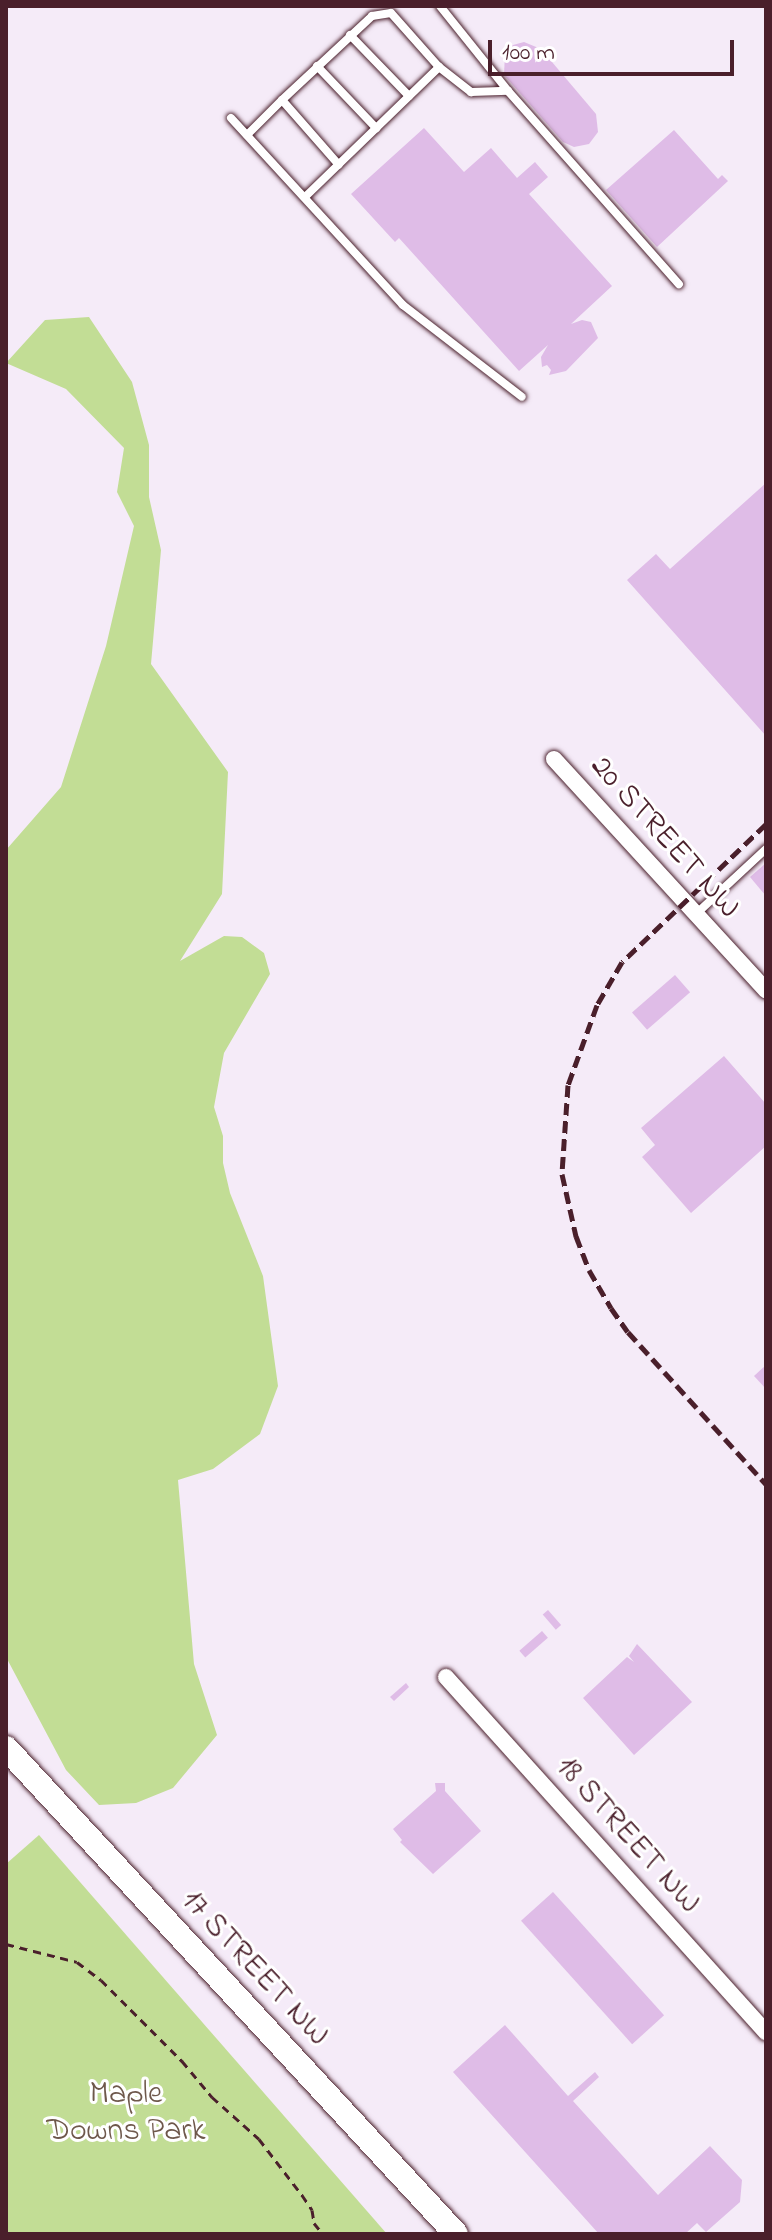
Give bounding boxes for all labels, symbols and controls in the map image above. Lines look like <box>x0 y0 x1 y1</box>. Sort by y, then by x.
scale bar <box>492 24 738 74</box>
text: 100 m <box>502 36 555 71</box>
street label: 20 STREET NW <box>581 749 747 927</box>
street label: 18 STREET NW <box>546 1749 708 1923</box>
street label: 17 STREET NW <box>172 1883 336 2055</box>
park label: Maple Downs Park <box>46 2077 206 2152</box>

